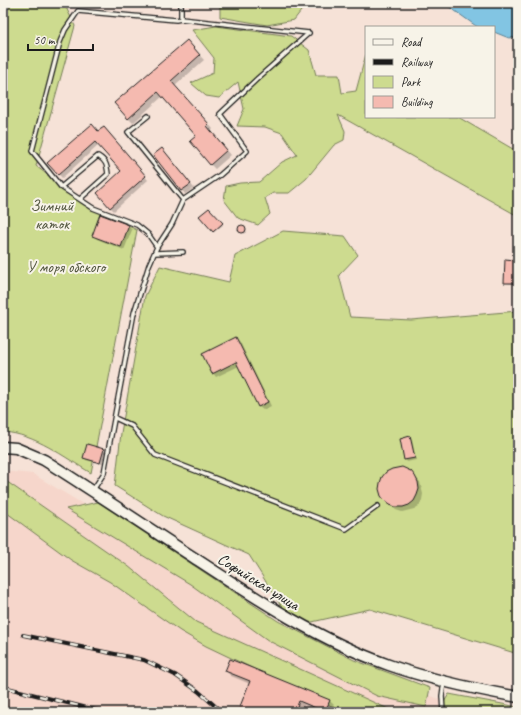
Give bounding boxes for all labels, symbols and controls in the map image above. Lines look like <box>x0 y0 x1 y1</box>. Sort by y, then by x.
scale bar <box>28 26 93 52</box>
legend <box>365 26 495 118</box>
text: 50 m <box>34 32 56 48</box>
text: Road <box>401 34 423 50</box>
text: Railway <box>401 54 433 70</box>
text: Park <box>401 74 422 90</box>
text: Building <box>401 94 433 110</box>
park label: Зимний каток <box>31 196 75 234</box>
park label: У моря обского <box>27 257 107 277</box>
street label: Софийская улица <box>214 549 304 616</box>

